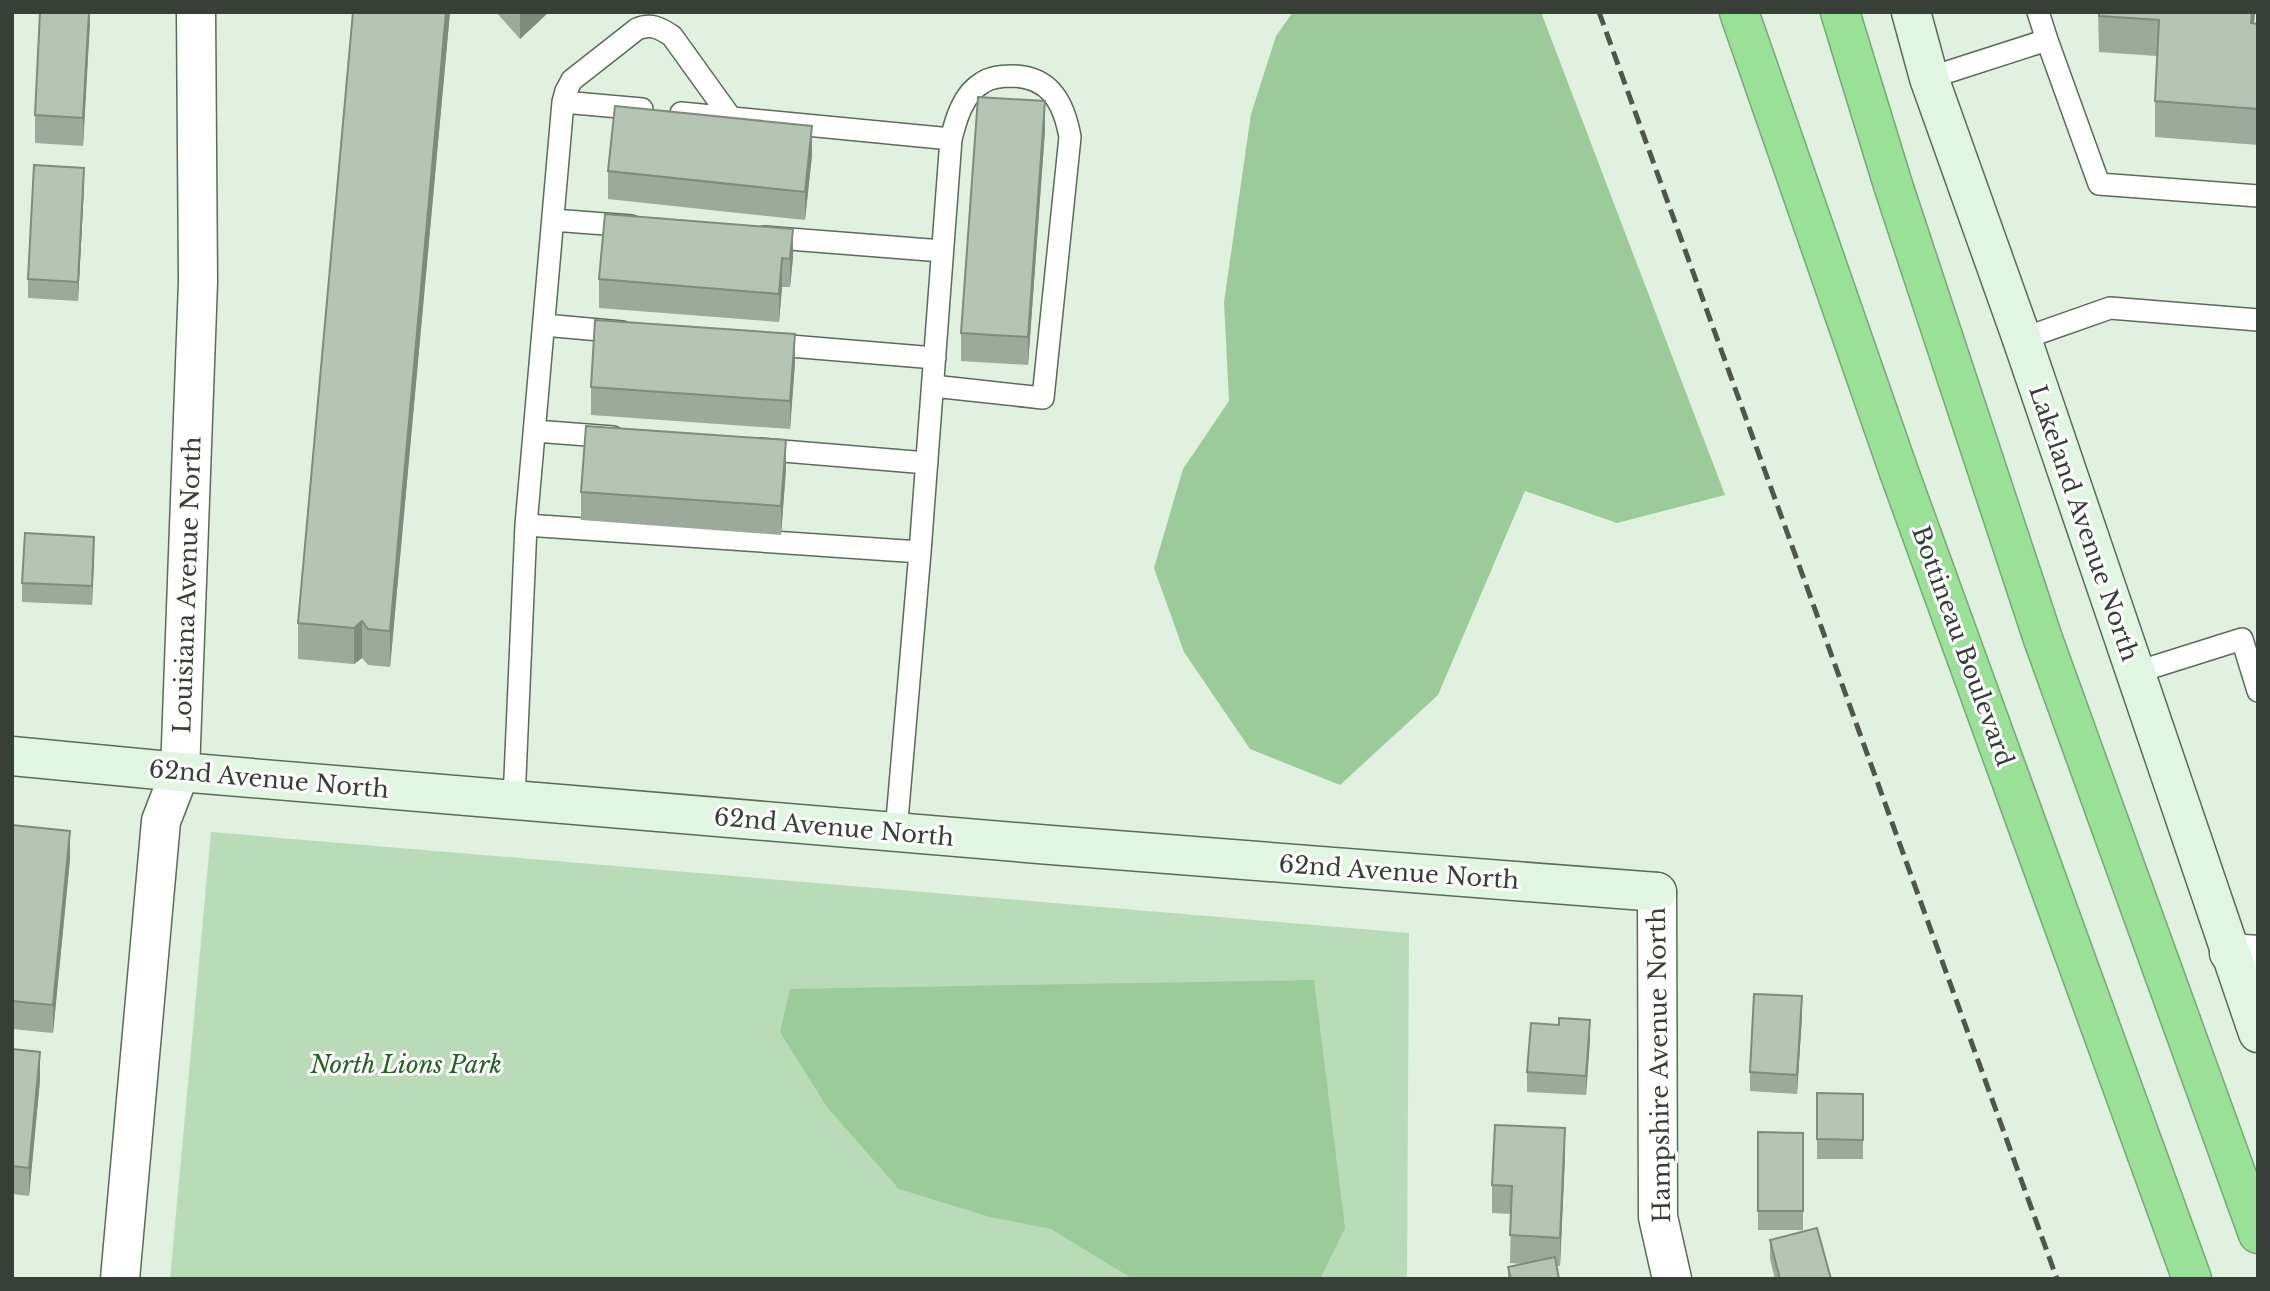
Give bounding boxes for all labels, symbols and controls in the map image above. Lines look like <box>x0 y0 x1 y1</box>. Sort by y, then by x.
street label: Lakeland Avenue North <box>2023 381 2145 665</box>
street label: Louisiana Avenue North <box>167 436 207 734</box>
street label: Bottineau Boulevard <box>1906 522 2020 770</box>
street label: 62nd Avenue North <box>148 754 390 804</box>
street label: 62nd Avenue North <box>713 802 955 852</box>
street label: 62nd Avenue North <box>1278 849 1520 895</box>
street label: Hampshire Avenue North <box>1642 907 1676 1223</box>
park label: North Lions Park <box>309 1050 502 1079</box>

